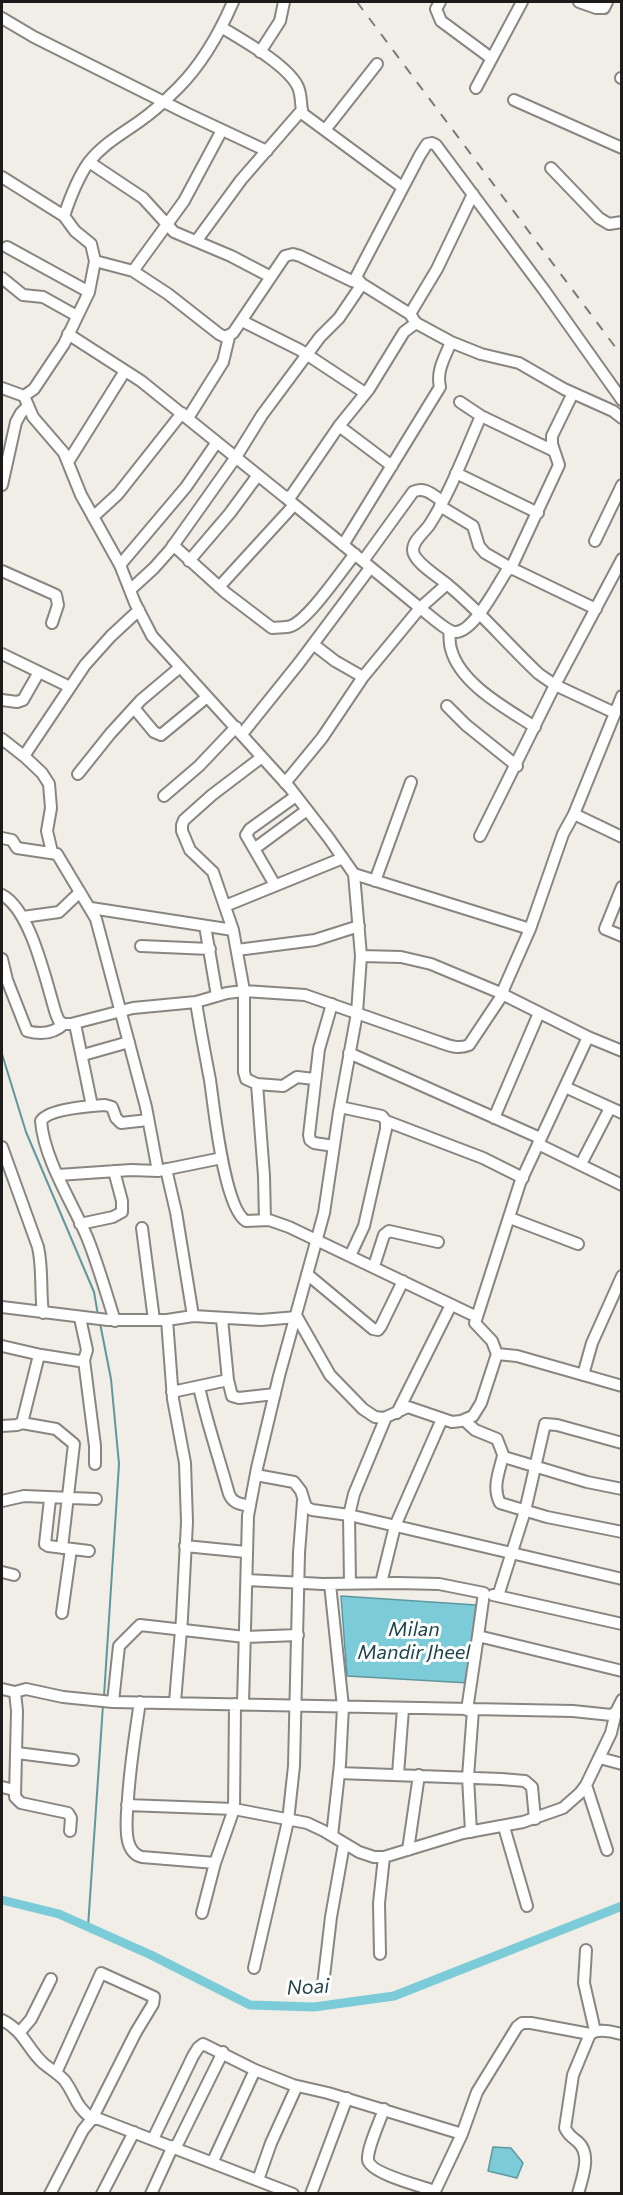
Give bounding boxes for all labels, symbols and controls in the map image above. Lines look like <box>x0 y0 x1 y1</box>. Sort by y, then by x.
water label: Milan Mandir Jheel <box>358 1617 470 1664</box>
water label: Noai <box>286 1974 330 2000</box>

